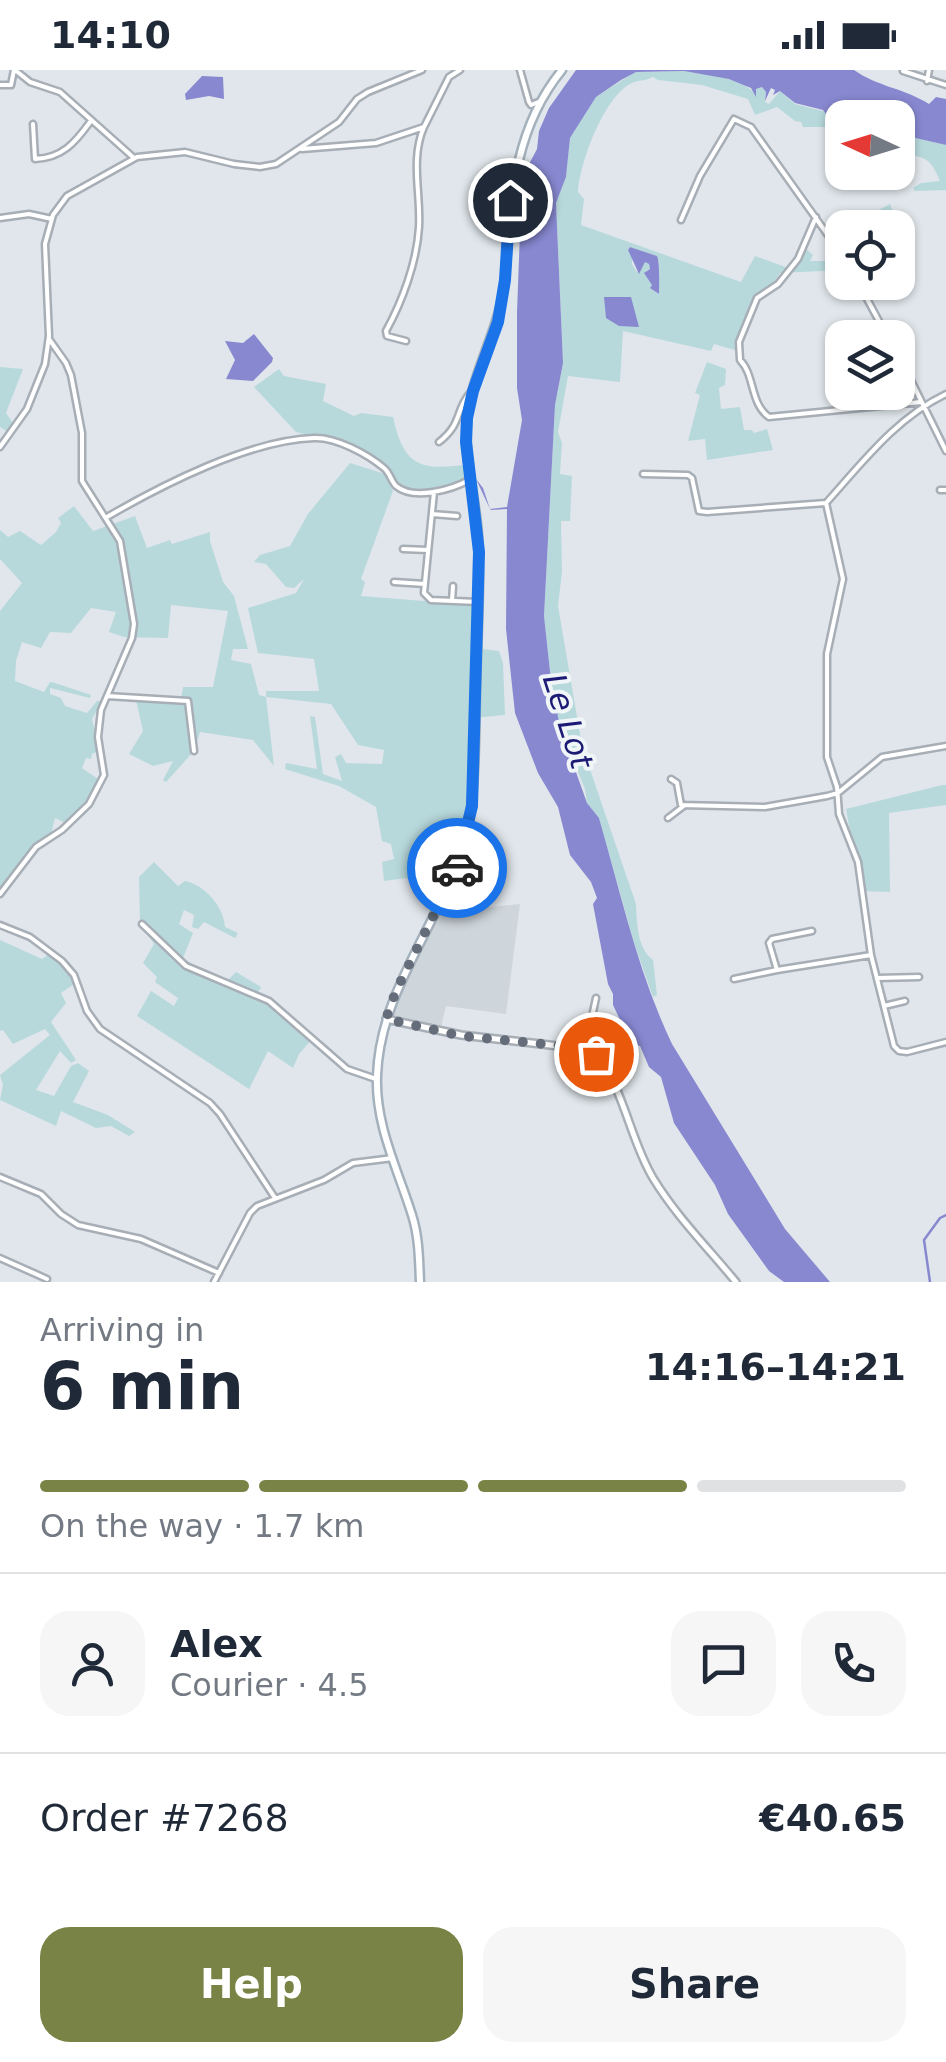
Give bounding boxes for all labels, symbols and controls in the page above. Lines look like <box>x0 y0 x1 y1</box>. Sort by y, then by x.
text: 14:10 <box>50 13 171 57</box>
north arrow <box>825 100 915 190</box>
map controls <box>825 100 915 410</box>
pin <box>468 158 553 243</box>
icon: home <box>483 173 538 228</box>
button: locate <box>825 210 915 300</box>
button: layers <box>825 320 915 410</box>
water label: Le Lot <box>535 669 602 775</box>
courier <box>407 818 507 918</box>
icon: car <box>430 841 485 896</box>
pin <box>554 1012 639 1097</box>
icon: bag <box>569 1027 624 1082</box>
text: Arriving in <box>40 1311 204 1349</box>
text: 14:16–14:21 <box>645 1345 906 1389</box>
text: 6 min <box>40 1349 244 1424</box>
text: On the way · 1.7 km <box>40 1507 364 1545</box>
button: person <box>40 1611 145 1716</box>
button: chat <box>671 1611 776 1716</box>
button: phone <box>801 1611 906 1716</box>
text: Alex <box>170 1622 263 1666</box>
text: Courier · 4.5 <box>170 1666 369 1704</box>
text: Order #7268 <box>40 1796 289 1840</box>
text: €40.65 <box>759 1796 906 1840</box>
button: Help <box>40 1927 463 2042</box>
button: Share <box>483 1927 906 2042</box>

